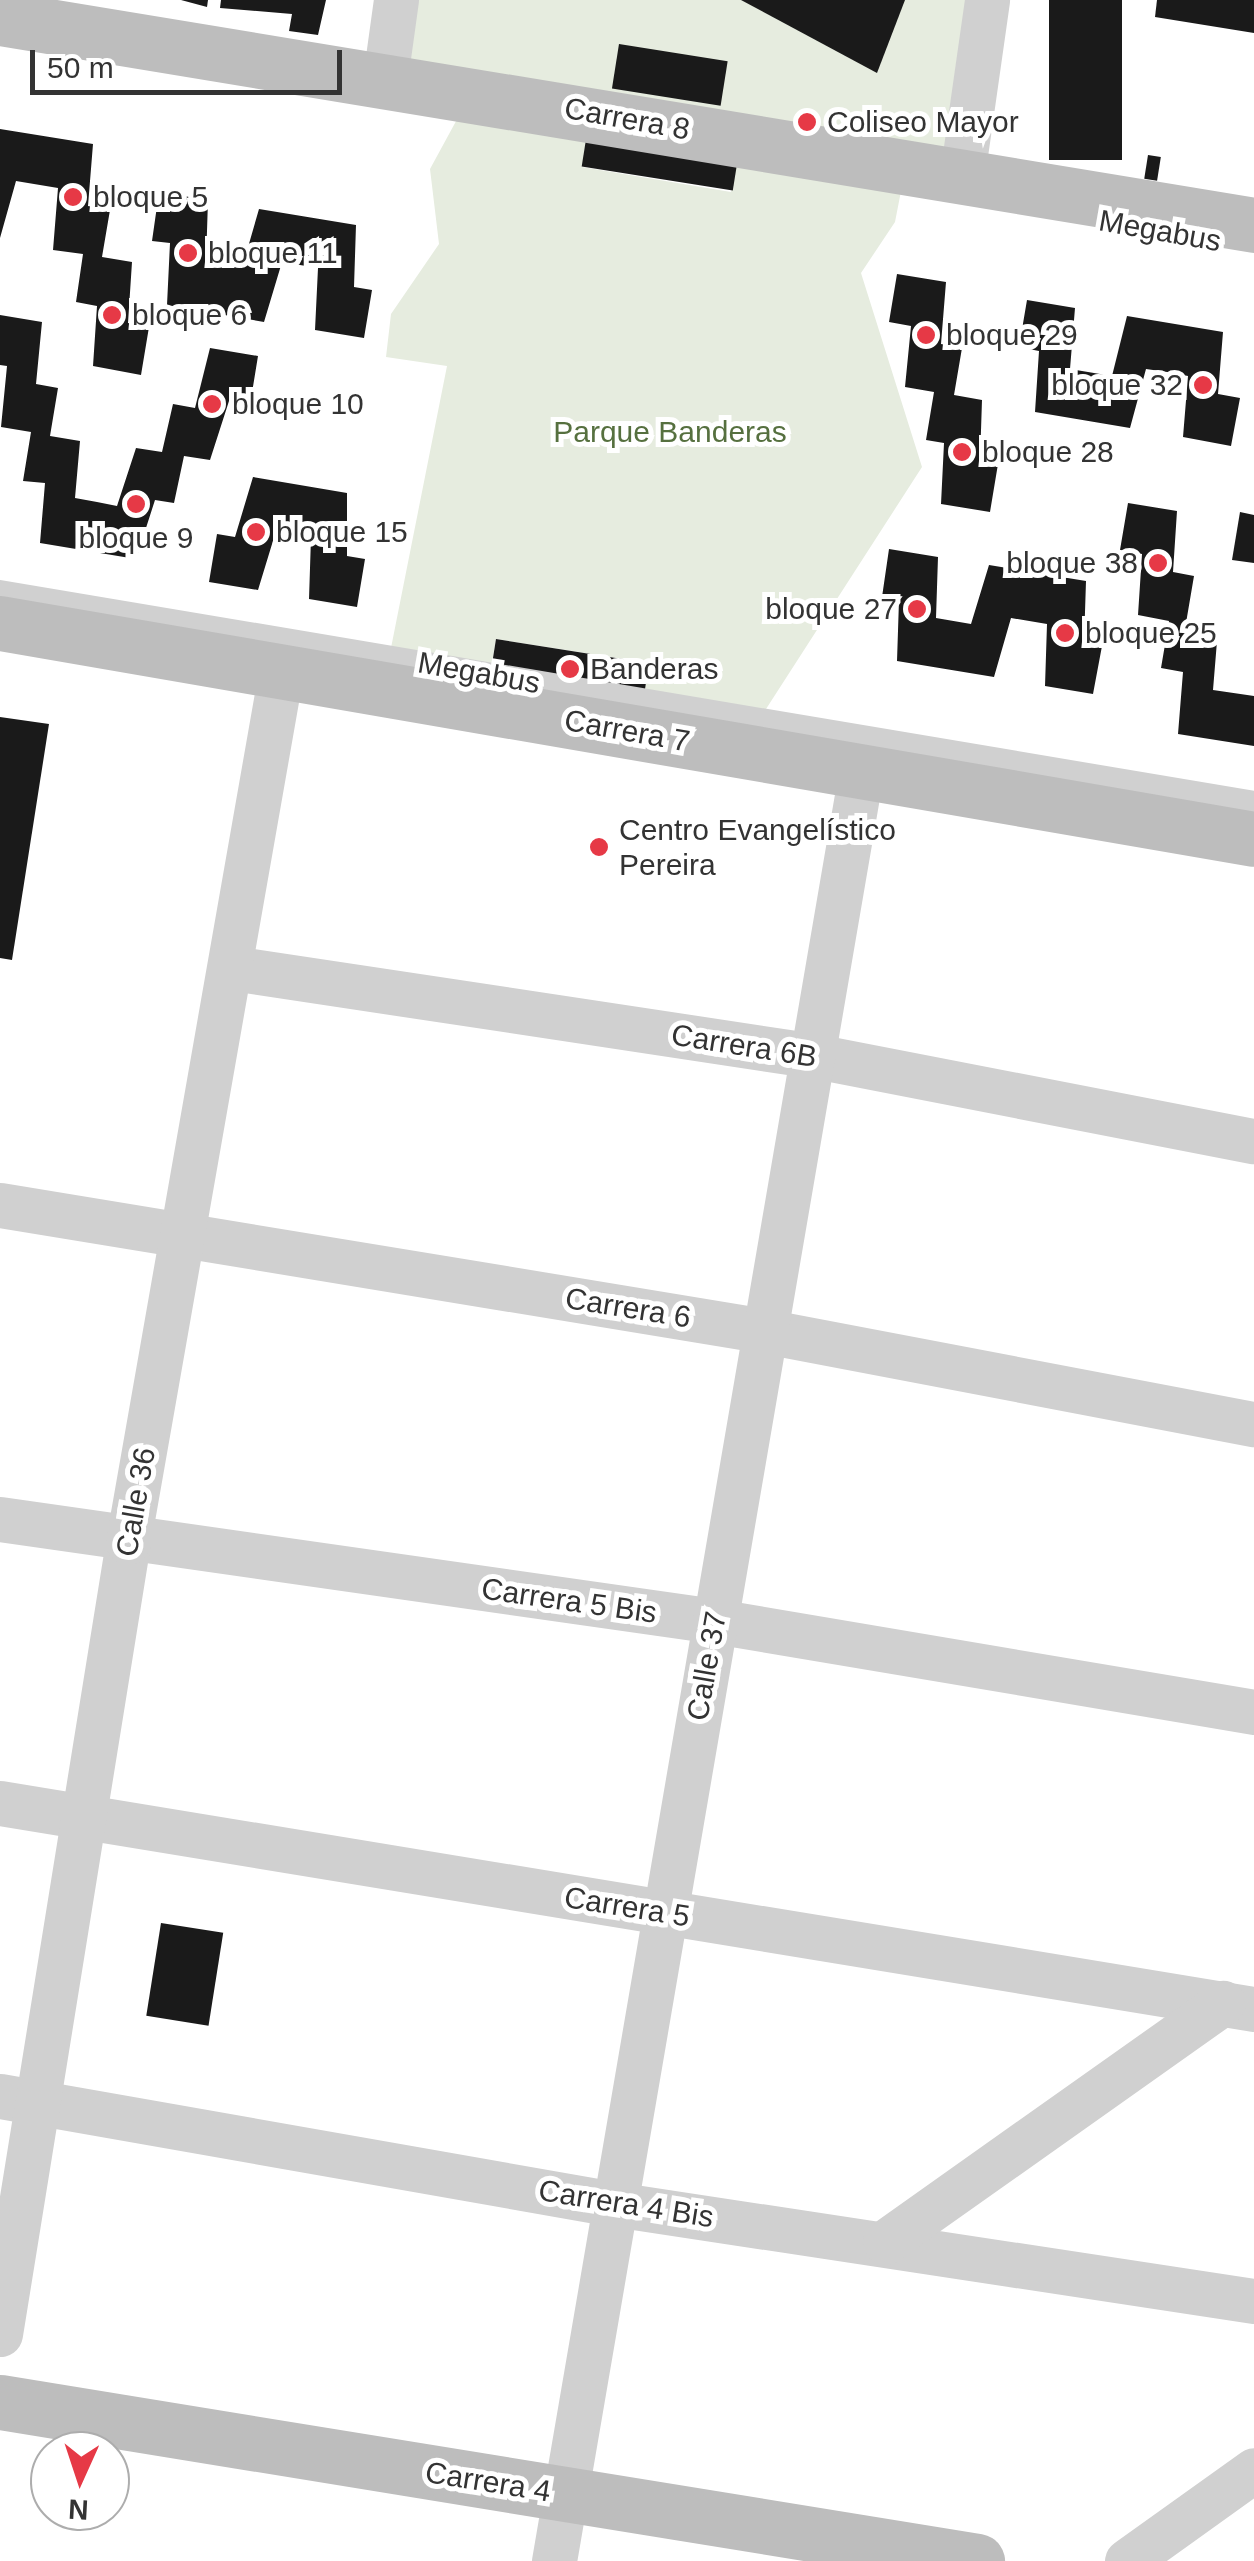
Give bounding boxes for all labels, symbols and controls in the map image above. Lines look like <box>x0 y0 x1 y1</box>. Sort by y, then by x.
scale bar <box>35 30 348 92</box>
text: 50 m <box>47 51 114 84</box>
street label: Carrera 8 <box>561 90 693 148</box>
place label: Coliseo Mayor <box>827 104 1019 140</box>
marker: Coliseo Mayor <box>796 111 818 133</box>
place label: bloque 5 <box>93 179 208 215</box>
marker: bloque 5 <box>62 186 84 208</box>
street label: Megabus <box>1096 203 1224 259</box>
place label: bloque 11 <box>208 235 338 271</box>
marker: bloque 11 <box>177 242 199 264</box>
place label: bloque 6 <box>132 297 247 333</box>
marker: bloque 6 <box>101 304 123 326</box>
place label: bloque 29 <box>946 317 1078 353</box>
marker: bloque 29 <box>915 324 937 346</box>
place label: bloque 32 <box>1051 367 1183 403</box>
marker: bloque 32 <box>1192 374 1214 396</box>
place label: bloque 10 <box>232 386 364 422</box>
marker: bloque 10 <box>201 393 223 415</box>
park label: Parque Banderas <box>553 414 787 450</box>
place label: bloque 28 <box>982 434 1114 470</box>
marker: bloque 28 <box>951 441 973 463</box>
marker: bloque 9 <box>125 493 147 515</box>
place label: bloque 15 <box>276 514 408 550</box>
place label: bloque 9 <box>78 520 194 556</box>
marker: bloque 15 <box>245 521 267 543</box>
place label: bloque 38 <box>1006 545 1138 581</box>
marker: bloque 38 <box>1147 552 1169 574</box>
place label: bloque 27 <box>765 591 897 627</box>
marker: bloque 27 <box>906 598 928 620</box>
place label: bloque 25 <box>1085 615 1217 651</box>
marker: bloque 25 <box>1054 622 1076 644</box>
street label: Megabus <box>415 645 543 701</box>
place label: Banderas <box>590 651 718 687</box>
marker: Banderas <box>559 658 581 680</box>
street label: Carrera 7 <box>561 702 693 760</box>
place label: Centro Evangelístico Pereira <box>619 812 896 882</box>
marker: Centro Evangelístico Pereira <box>588 836 610 858</box>
street label: Carrera 6B <box>669 1017 819 1075</box>
street label: Carrera 6 <box>563 1280 693 1336</box>
street label: Calle 36 <box>109 1445 163 1559</box>
street label: Carrera 5 Bis <box>479 1571 659 1631</box>
street label: Calle 37 <box>680 1609 734 1723</box>
street label: Carrera 5 <box>562 1879 692 1935</box>
street label: Carrera 4 Bis <box>536 2172 716 2236</box>
north arrow <box>30 2431 130 2531</box>
street label: Carrera 4 <box>423 2454 553 2510</box>
text: N <box>68 2493 89 2525</box>

